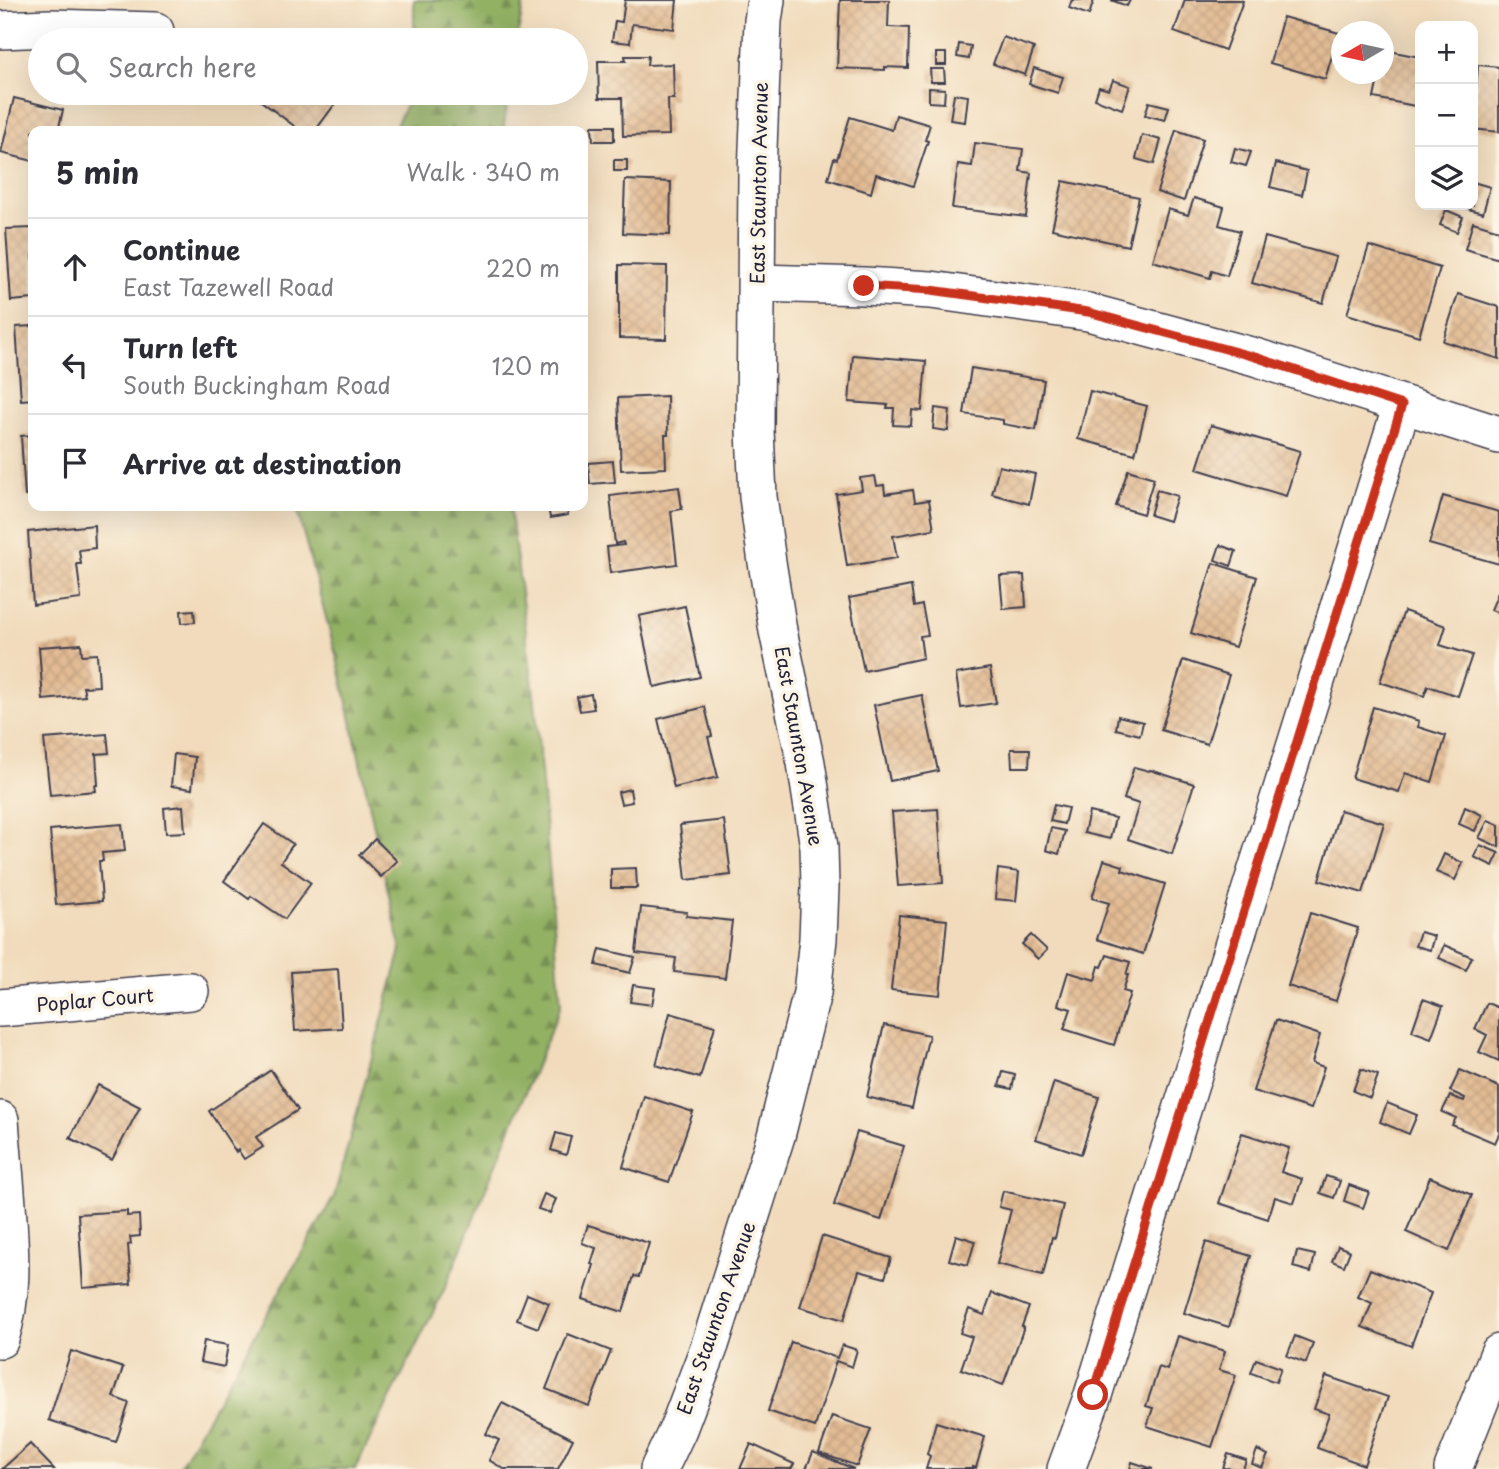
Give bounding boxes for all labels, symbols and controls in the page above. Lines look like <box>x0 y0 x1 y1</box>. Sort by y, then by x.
north arrow <box>1331 21 1394 84</box>
map controls <box>1415 21 1478 210</box>
button: + <box>1415 21 1478 84</box>
search box <box>28 28 588 105</box>
text: Search here <box>108 47 257 86</box>
icon: search <box>52 48 90 86</box>
street label: East Staunton Avenue <box>742 82 774 284</box>
button: − <box>1415 84 1478 147</box>
button: layers <box>1415 147 1478 210</box>
text: 5 min <box>56 149 139 194</box>
text: Walk · 340 m <box>407 154 560 189</box>
text: Continue <box>123 230 240 269</box>
icon: ahead <box>56 248 94 286</box>
text: 220 m <box>486 250 560 285</box>
text: East Tazewell Road <box>123 269 334 304</box>
route end <box>848 270 879 301</box>
text: Turn left <box>123 328 238 367</box>
icon: left <box>56 346 94 384</box>
text: 120 m <box>492 348 560 383</box>
text: South Buckingham Road <box>123 367 391 402</box>
icon: arrive <box>56 444 94 482</box>
text: Arrive at destination <box>123 444 402 483</box>
street label: East Staunton Avenue <box>769 644 831 848</box>
street label: Poplar Court <box>35 980 155 1018</box>
street label: East Staunton Avenue <box>669 1218 761 1418</box>
route start <box>1077 1379 1108 1410</box>

